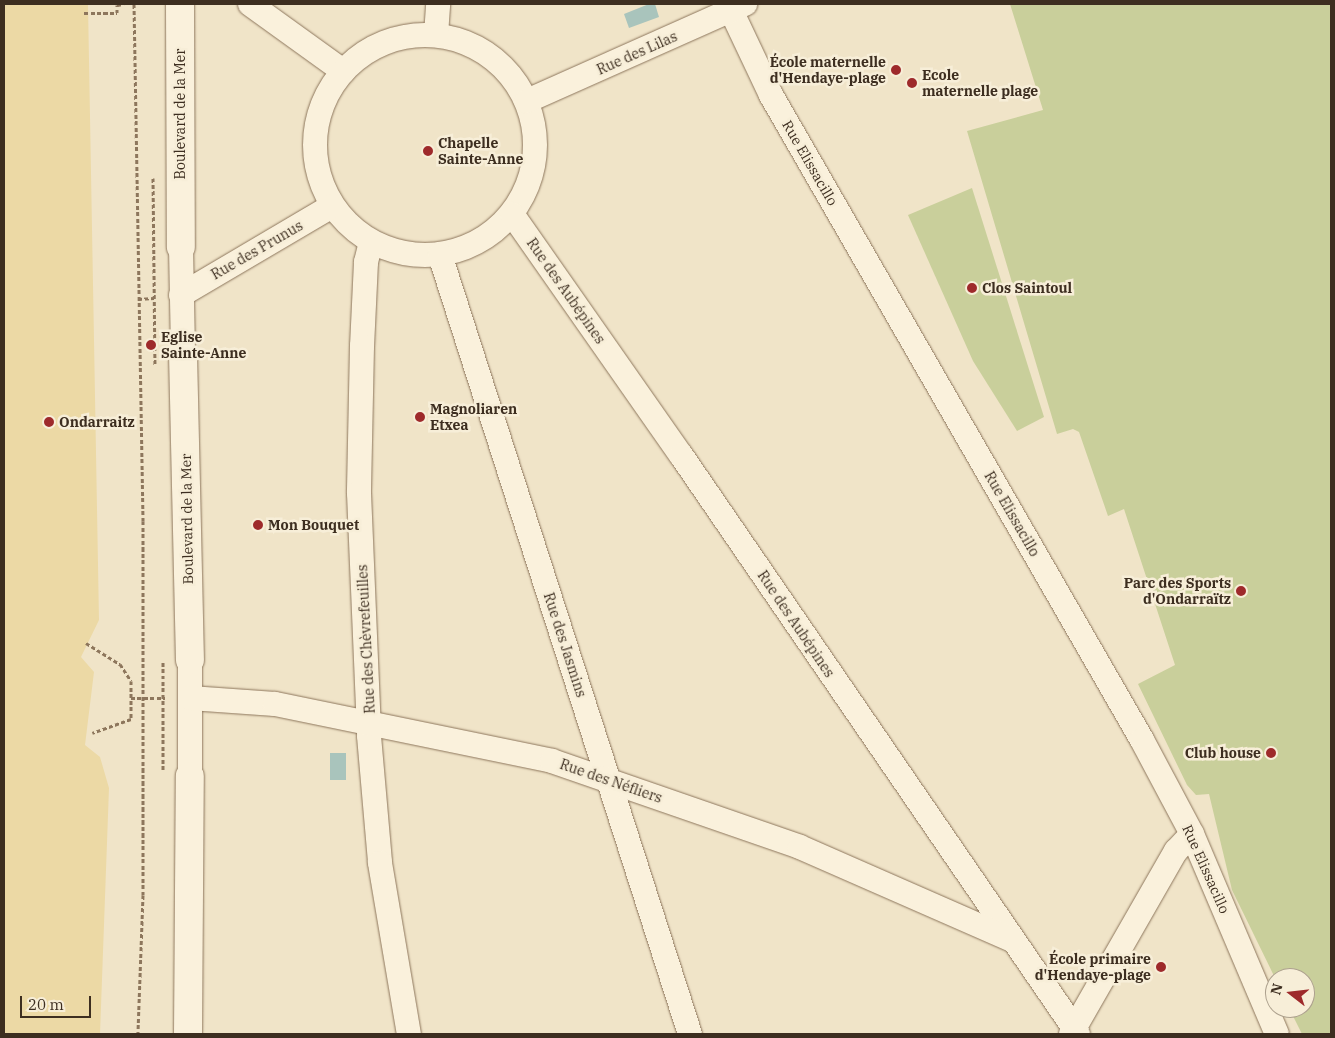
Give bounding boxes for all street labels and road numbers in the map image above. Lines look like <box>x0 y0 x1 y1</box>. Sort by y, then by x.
street label: Rue des Lilas <box>594 28 680 78</box>
street label: Boulevard de la Mer <box>172 49 188 179</box>
street label: Rue Elissacillo <box>779 117 841 209</box>
street label: Rue des Prunus <box>208 217 306 283</box>
street label: Rue des Aubépines <box>523 235 609 347</box>
street label: Boulevard de la Mer <box>177 453 197 585</box>
street label: Rue Elissacillo <box>981 468 1043 560</box>
street label: Rue des Chèvrefeuilles <box>354 564 378 714</box>
street label: Rue des Aubépines <box>754 567 838 681</box>
street label: Rue des Jasmins <box>540 590 590 700</box>
street label: Rue des Néfliers <box>558 756 664 806</box>
street label: Rue Elissacillo <box>1179 822 1233 916</box>

